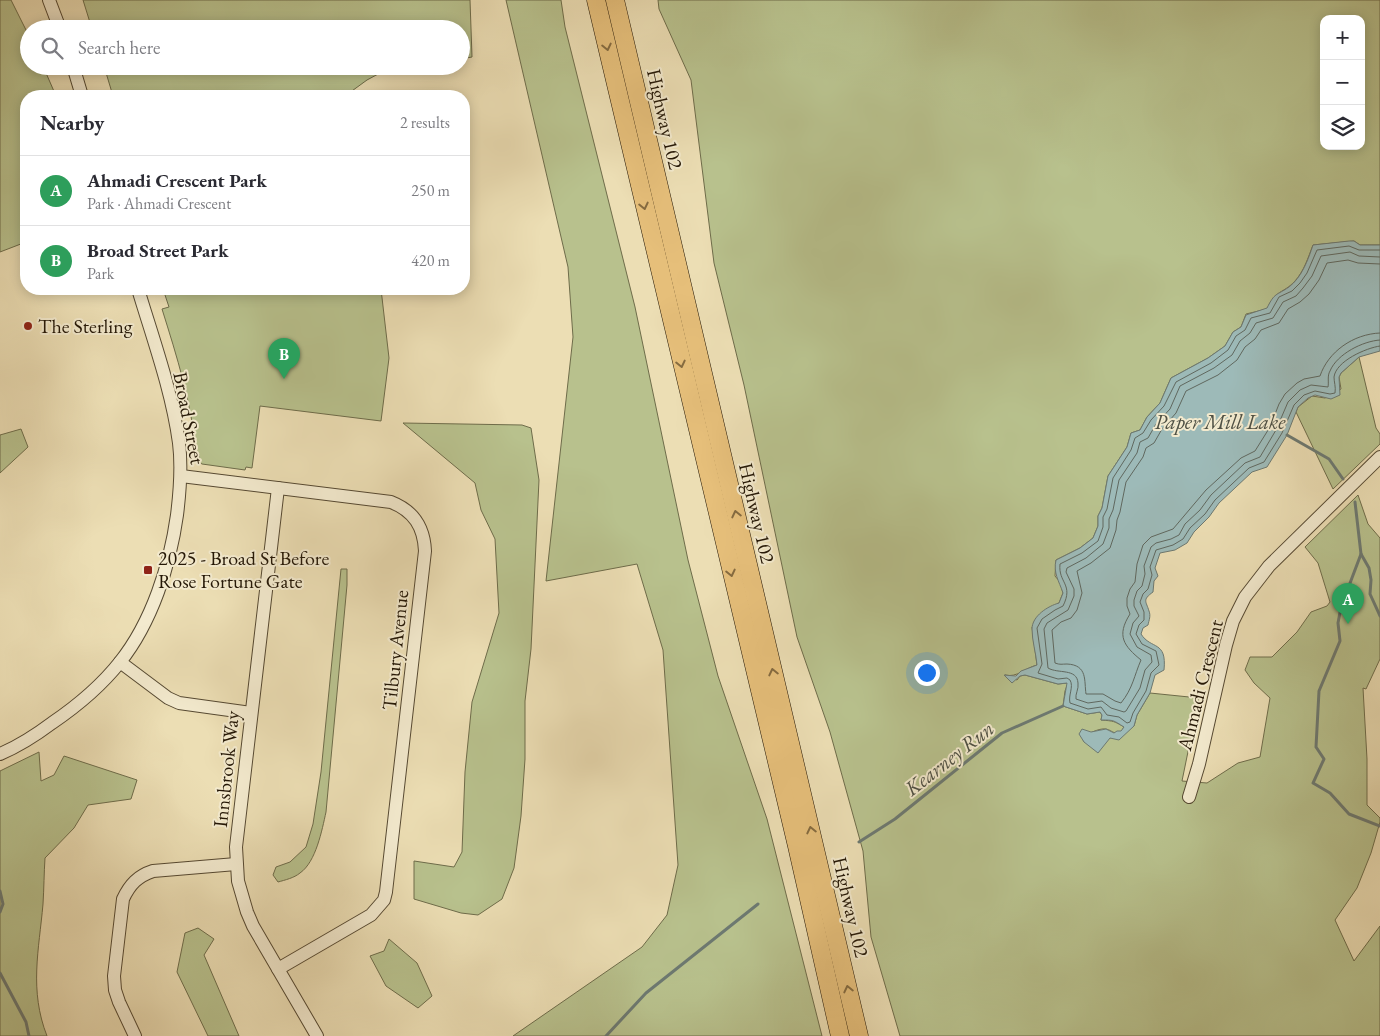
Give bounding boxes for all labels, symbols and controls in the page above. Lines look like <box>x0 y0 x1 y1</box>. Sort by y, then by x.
map controls <box>1320 15 1365 150</box>
button: + <box>1320 15 1365 60</box>
search box <box>20 20 470 75</box>
icon: search <box>38 34 66 62</box>
text: Search here <box>78 35 160 60</box>
one-way arrow <box>601 43 612 52</box>
button: − <box>1320 60 1365 105</box>
street label: Highway 102 <box>641 66 689 172</box>
button: layers <box>1320 105 1365 150</box>
text: Nearby <box>40 109 104 136</box>
text: 2 results <box>400 112 450 133</box>
text: Ahmadi Crescent Park <box>87 168 267 193</box>
text: A <box>50 180 62 201</box>
text: 250 m <box>411 180 450 201</box>
text: Park · Ahmadi Crescent <box>87 193 231 214</box>
one-way arrow <box>638 201 649 210</box>
text: Broad Street Park <box>87 238 229 263</box>
text: B <box>51 250 61 271</box>
text: 420 m <box>411 250 450 271</box>
text: Park <box>87 263 114 284</box>
place label: The Sterling <box>38 313 133 339</box>
marker: The Sterling <box>22 320 34 332</box>
pin: B <box>268 338 300 379</box>
one-way arrow <box>675 359 686 368</box>
street label: Broad Street <box>167 369 211 467</box>
water label: Paper Mill Lake <box>1155 408 1286 435</box>
street label: Highway 102 <box>733 460 781 566</box>
one-way arrow <box>731 510 742 519</box>
place label: 2025 - Broad St Before Rose Fortune Gate <box>158 545 329 594</box>
marker: 2025 - Broad St Before Rose Fortune Gate <box>142 564 154 576</box>
one-way arrow <box>725 569 736 577</box>
pin: A <box>1332 583 1364 624</box>
street label: Tilbury Avenue <box>376 588 414 711</box>
street label: Ahmadi Crescent <box>1171 616 1229 754</box>
your location <box>914 660 940 686</box>
one-way arrow <box>768 668 779 677</box>
street label: Innsbrook Way <box>207 709 245 829</box>
water label: Kearney Run <box>898 715 999 802</box>
one-way arrow <box>806 826 817 835</box>
street label: Highway 102 <box>827 854 875 960</box>
one-way arrow <box>843 984 854 993</box>

